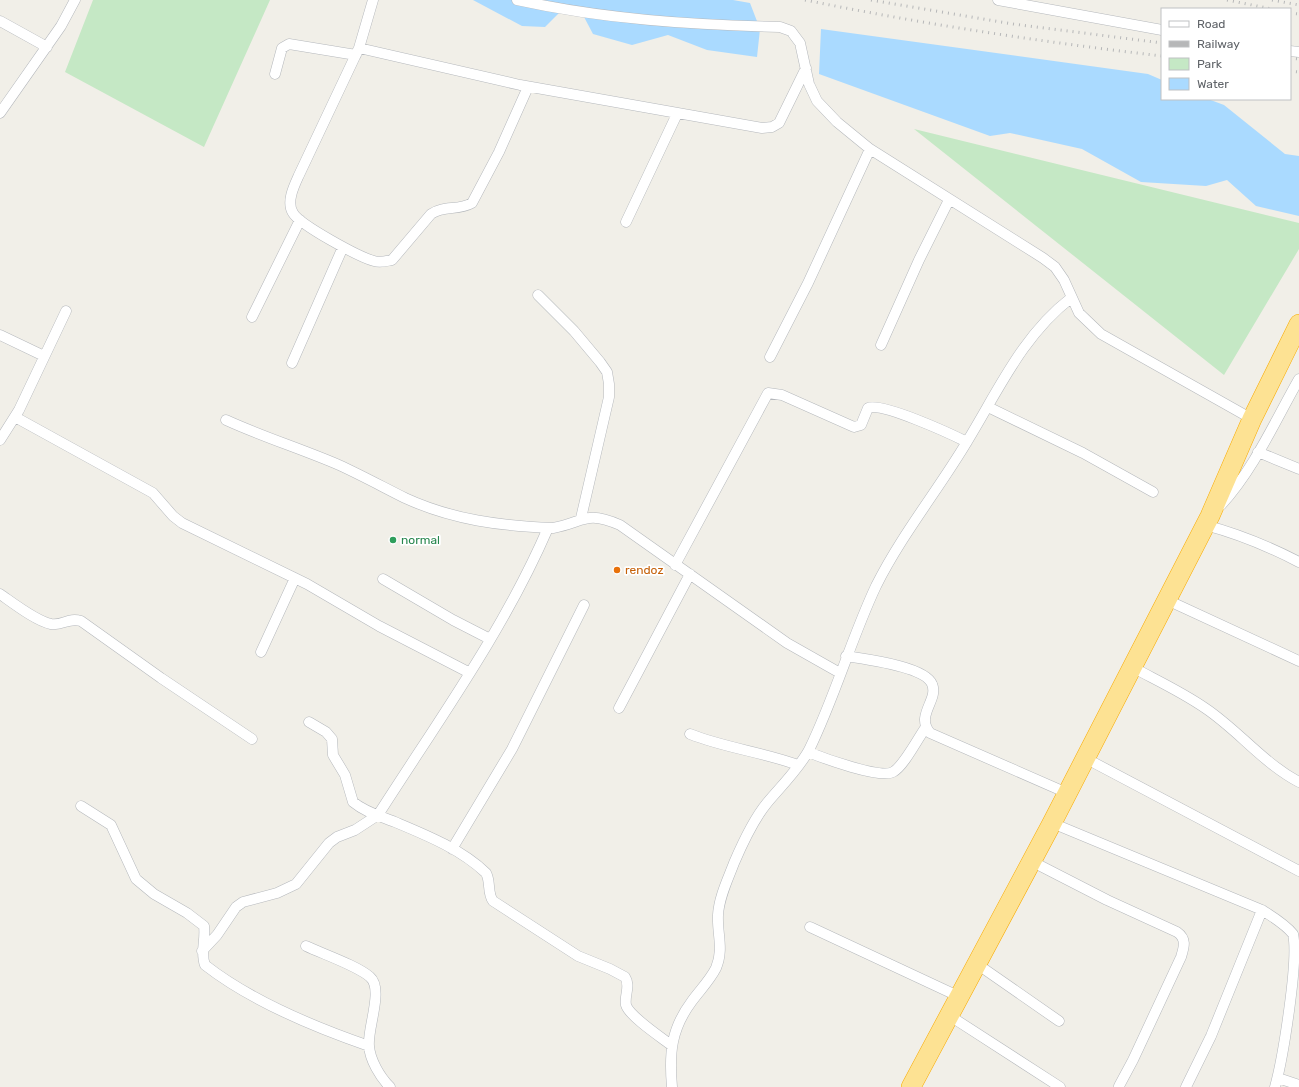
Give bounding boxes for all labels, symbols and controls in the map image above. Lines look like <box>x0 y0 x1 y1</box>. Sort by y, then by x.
legend <box>1161 8 1291 100</box>
text: Road <box>1197 17 1225 31</box>
text: Railway <box>1197 37 1240 51</box>
text: Park <box>1197 57 1223 71</box>
text: Water <box>1197 77 1229 91</box>
place label: normal <box>401 533 440 547</box>
marker: normal <box>388 535 398 545</box>
place label: rendoz <box>625 563 664 577</box>
marker: rendoz <box>612 565 622 575</box>

